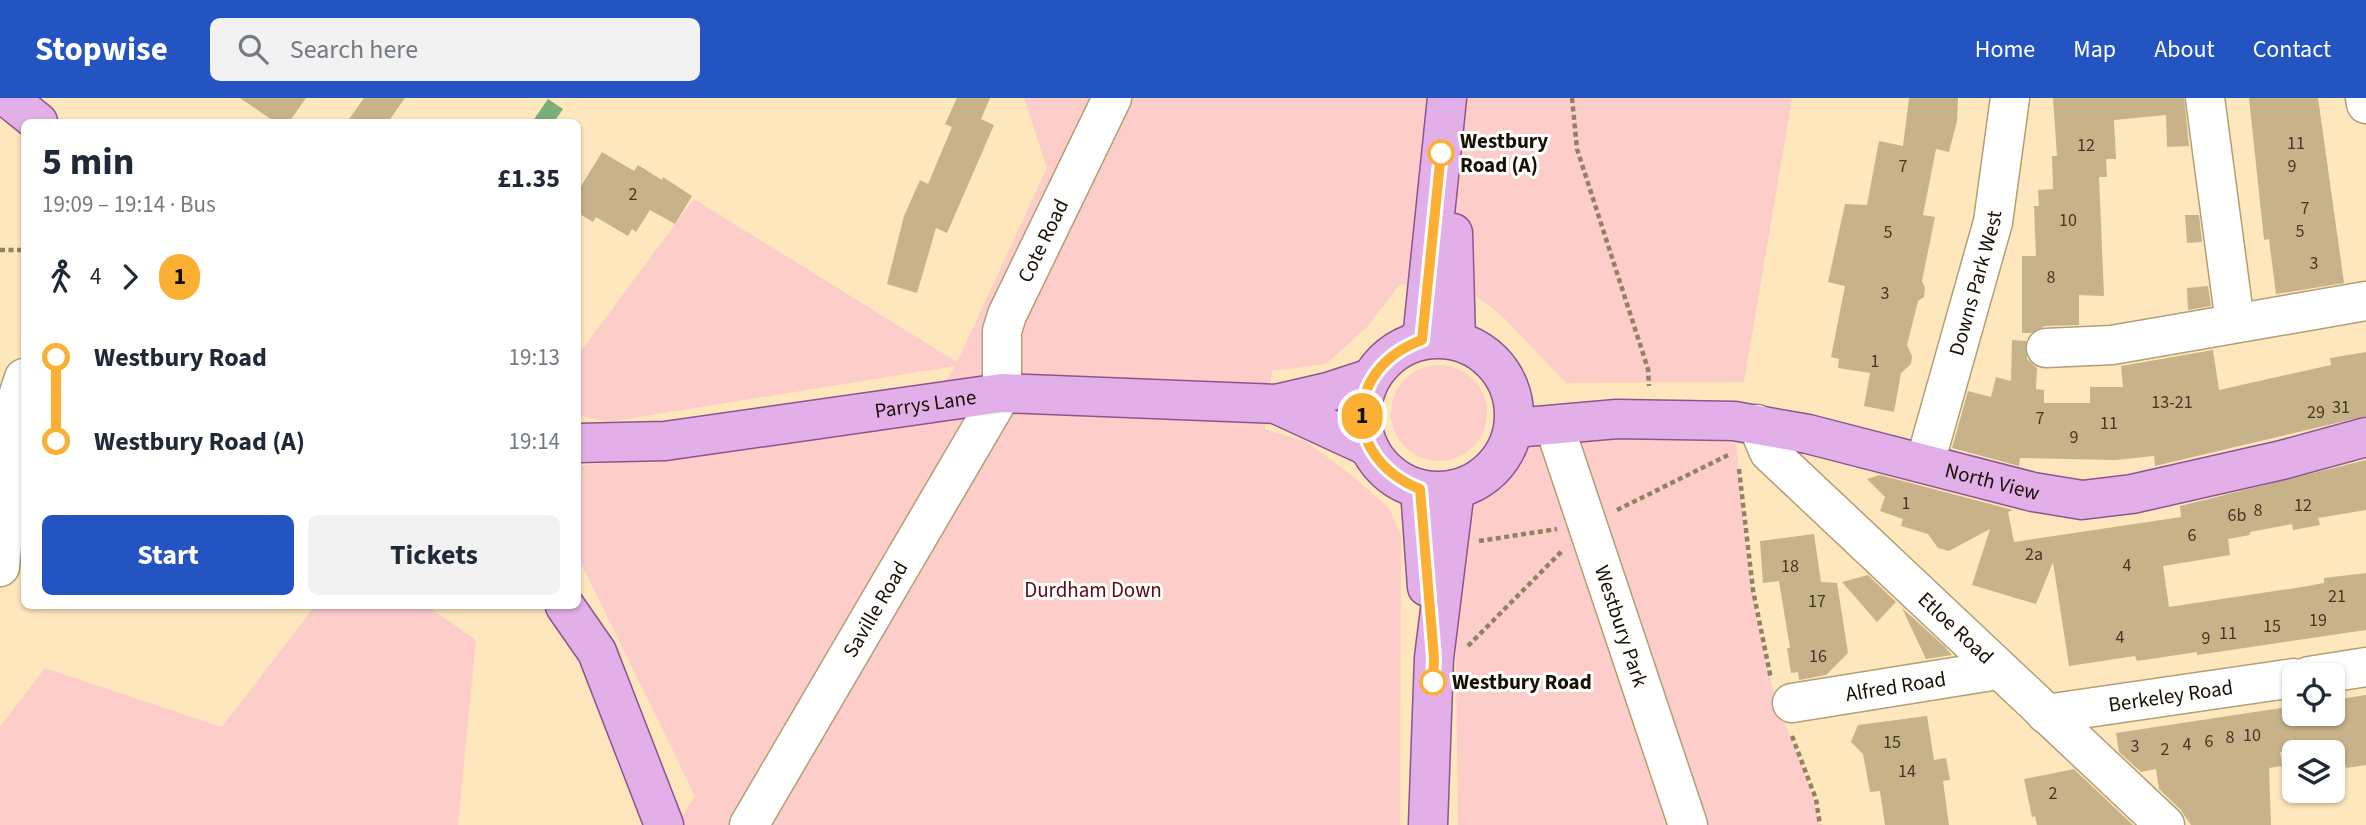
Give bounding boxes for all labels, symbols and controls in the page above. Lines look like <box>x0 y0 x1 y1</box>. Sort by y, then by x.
search box <box>210 18 700 81</box>
text: Stopwise <box>35 26 168 73</box>
icon: search <box>234 30 272 68</box>
text: Search here <box>290 31 418 68</box>
text: Home <box>1975 32 2035 67</box>
text: Map <box>2073 32 2116 67</box>
text: About <box>2154 32 2215 67</box>
text: Contact <box>2253 32 2331 67</box>
place label: Westbury Road (A) <box>1460 126 1548 180</box>
house number: 11 <box>2287 131 2305 156</box>
house number: 12 <box>2077 133 2095 158</box>
text: 5 min <box>42 135 134 189</box>
marker: Westbury Road (A) <box>1428 140 1454 166</box>
house number: 7 <box>1899 154 1908 179</box>
house number: 9 <box>2288 154 2297 179</box>
text: £1.35 <box>497 160 560 197</box>
house number: 2 <box>629 182 638 207</box>
text: 19:09 – 19:14 · Bus <box>42 188 216 221</box>
street label: Cote Road <box>1010 194 1076 287</box>
house number: 7 <box>2301 196 2310 221</box>
house number: 10 <box>2059 208 2077 233</box>
street label: Downs Park West <box>1941 209 2009 359</box>
house number: 5 <box>2296 219 2305 244</box>
house number: 5 <box>1884 220 1893 245</box>
house number: 3 <box>2310 251 2319 276</box>
icon: walk <box>42 258 80 296</box>
icon: forward <box>111 258 149 296</box>
text: 1 <box>173 259 186 294</box>
text: 4 <box>90 260 101 293</box>
house number: 8 <box>2047 265 2056 290</box>
house number: 3 <box>1881 281 1890 306</box>
text: Westbury Road <box>94 339 267 376</box>
text: 19:13 <box>509 341 560 374</box>
house number: 1 <box>1871 349 1879 374</box>
street label: Parrys Lane <box>873 382 978 426</box>
house number: 13-21 <box>2151 390 2193 415</box>
line badge: 1 <box>1339 393 1385 439</box>
house number: 31 <box>2332 395 2350 420</box>
text: 1 <box>1356 398 1368 433</box>
house number: 29 <box>2307 400 2325 425</box>
house number: 7 <box>2036 406 2045 431</box>
house number: 11 <box>2100 411 2118 436</box>
text: Westbury Road (A) <box>94 423 305 460</box>
text: 19:14 <box>509 425 560 458</box>
house number: 9 <box>2070 425 2079 450</box>
street label: North View <box>1942 455 2043 508</box>
house number: 1 <box>1902 491 1910 516</box>
house number: 12 <box>2294 493 2312 518</box>
house number: 8 <box>2254 498 2263 523</box>
house number: 6b <box>2228 503 2246 528</box>
button: Start <box>42 515 294 595</box>
button: Tickets <box>308 515 560 595</box>
house number: 6 <box>2188 523 2197 548</box>
house number: 2a <box>2025 542 2043 567</box>
house number: 4 <box>2123 553 2132 578</box>
house number: 18 <box>1781 554 1799 579</box>
street label: Saville Road <box>835 555 915 663</box>
street label: Westbury Park <box>1587 561 1656 691</box>
park label: Durdham Down <box>1024 575 1162 605</box>
house number: 21 <box>2328 584 2346 609</box>
street label: Etloe Road <box>1911 585 2000 671</box>
house number: 17 <box>1808 589 1826 614</box>
house number: 19 <box>2309 608 2327 633</box>
house number: 15 <box>2263 614 2281 639</box>
house number: 11 <box>2219 621 2237 646</box>
house number: 4 <box>2116 625 2125 650</box>
house number: 9 <box>2202 626 2211 651</box>
house number: 16 <box>1809 644 1827 669</box>
map controls <box>2282 663 2345 803</box>
button: locate <box>2282 663 2345 726</box>
street label: Alfred Road <box>1843 664 1948 709</box>
place label: Westbury Road <box>1452 667 1592 697</box>
marker: Westbury Road <box>1420 669 1446 695</box>
street label: Berkeley Road <box>2106 672 2235 720</box>
house number: 10 <box>2243 723 2261 748</box>
house number: 8 <box>2226 725 2235 750</box>
house number: 6 <box>2205 729 2214 754</box>
house number: 15 <box>1883 730 1901 755</box>
house number: 4 <box>2183 732 2192 757</box>
house number: 3 <box>2131 734 2140 759</box>
house number: 2 <box>2161 737 2170 762</box>
button: layers <box>2282 740 2345 803</box>
house number: 14 <box>1898 759 1916 784</box>
house number: 2 <box>2049 781 2058 806</box>

